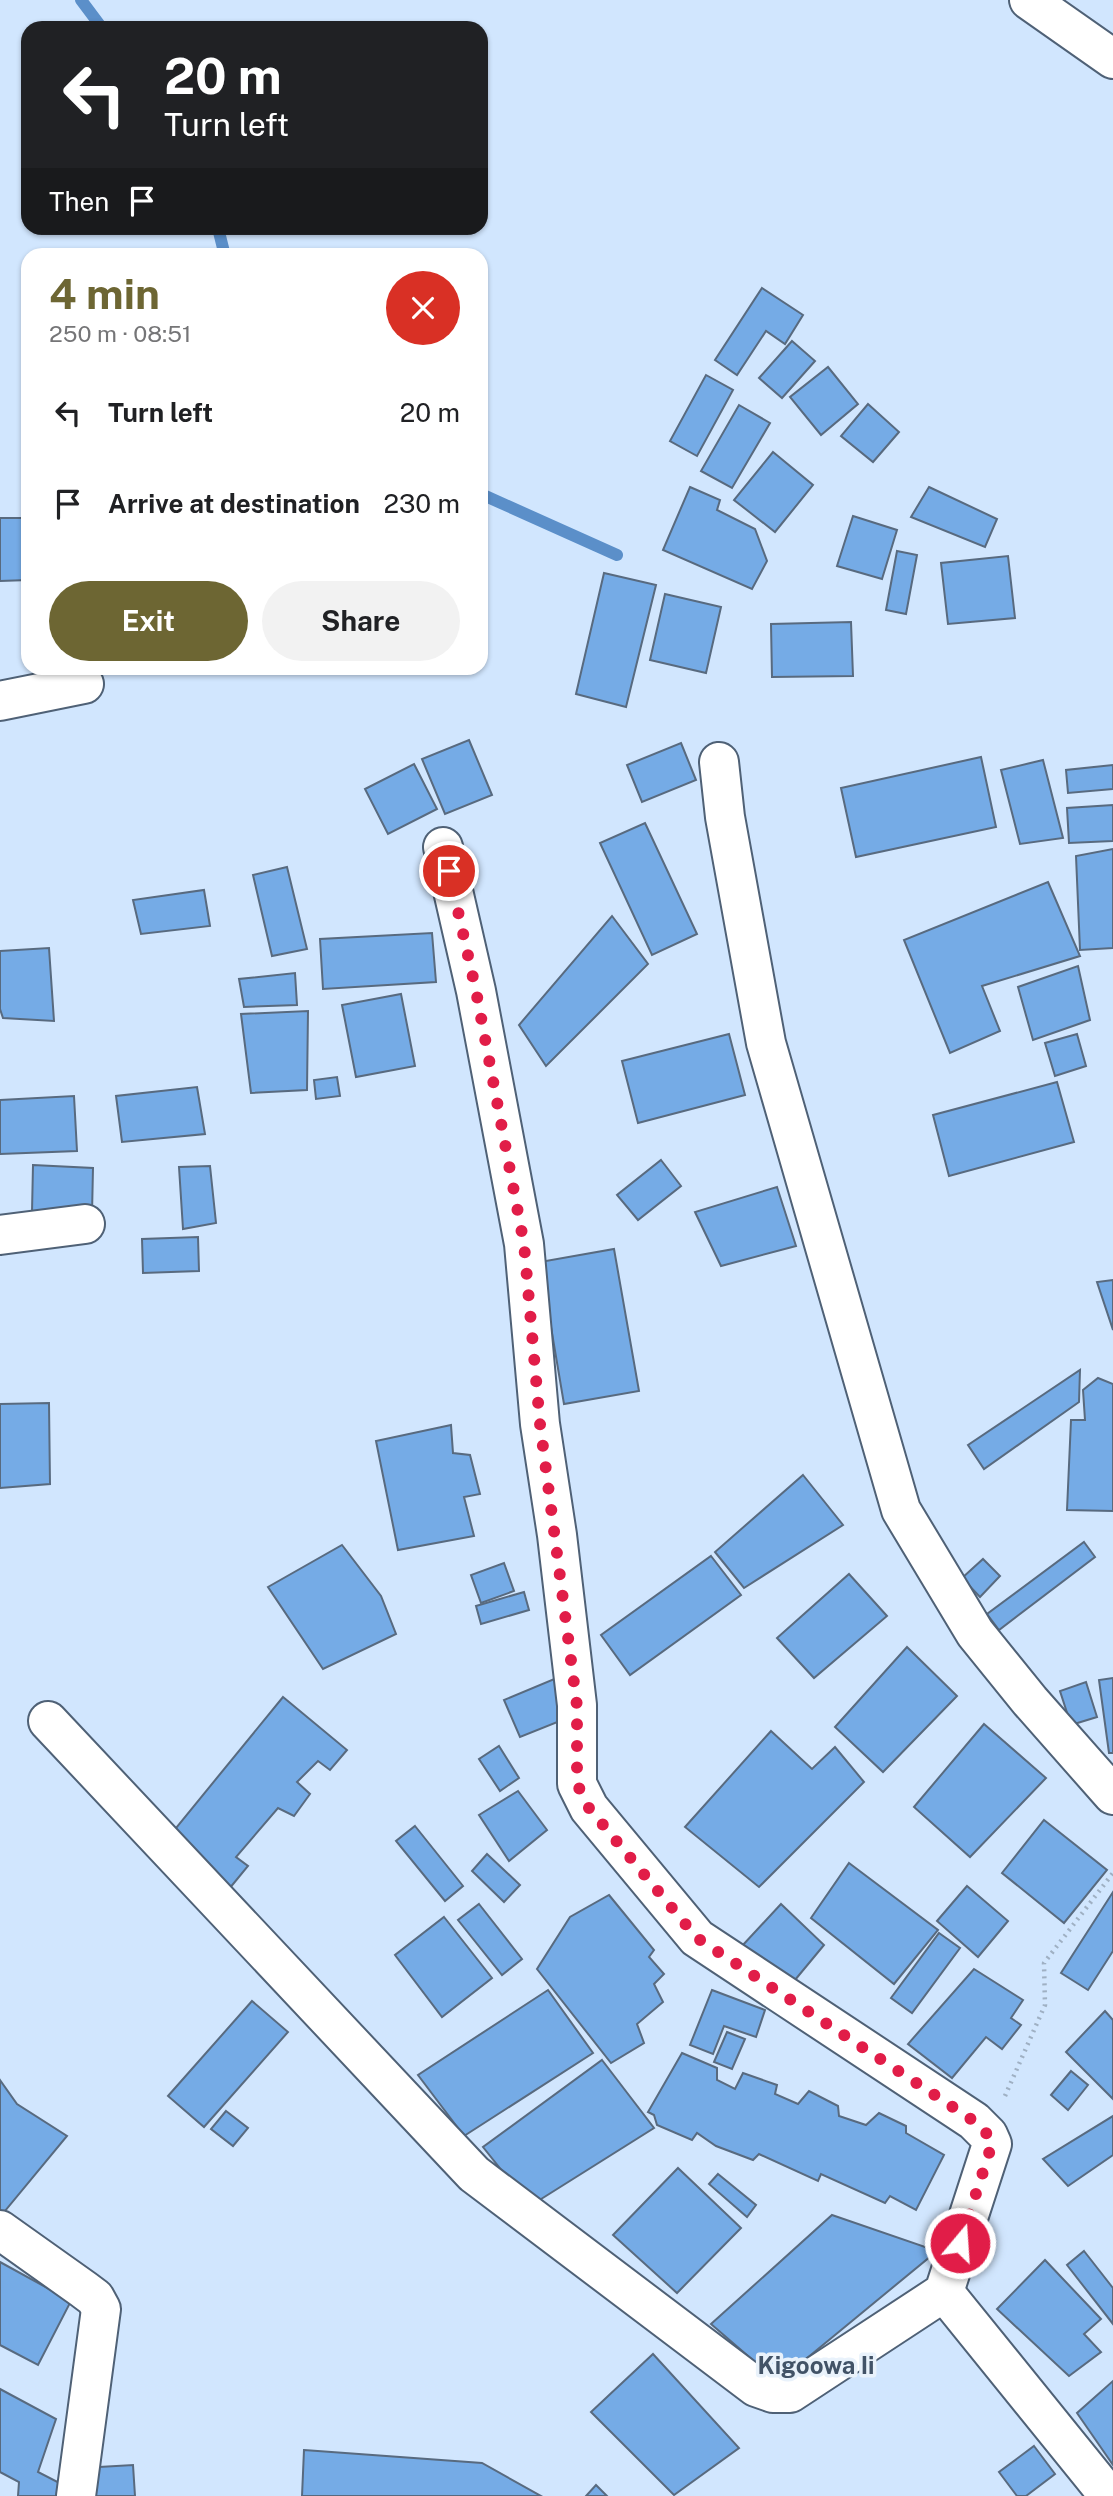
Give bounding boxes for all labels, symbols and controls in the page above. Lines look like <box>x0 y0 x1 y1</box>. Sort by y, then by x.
text: 20 m <box>164 47 282 105</box>
icon: left <box>49 49 140 140</box>
text: Turn left <box>164 106 289 143</box>
icon: arrive <box>123 182 161 220</box>
text: Then <box>49 186 109 217</box>
text: 4 min <box>49 269 160 318</box>
button: close <box>386 271 460 345</box>
text: 250 m · 08:51 <box>49 320 191 347</box>
icon: left <box>49 394 87 432</box>
text: Turn left <box>108 397 213 428</box>
text: 20 m <box>400 397 460 428</box>
icon: arrive <box>49 485 87 523</box>
text: Arrive at destination <box>108 488 360 519</box>
text: 230 m <box>384 488 460 519</box>
button: Exit <box>49 581 248 661</box>
button: Share <box>262 581 460 661</box>
pin <box>419 841 479 901</box>
icon: arrive <box>430 852 468 890</box>
position arrow <box>923 2206 997 2280</box>
district label: Kigoowa Ii <box>758 2351 874 2379</box>

